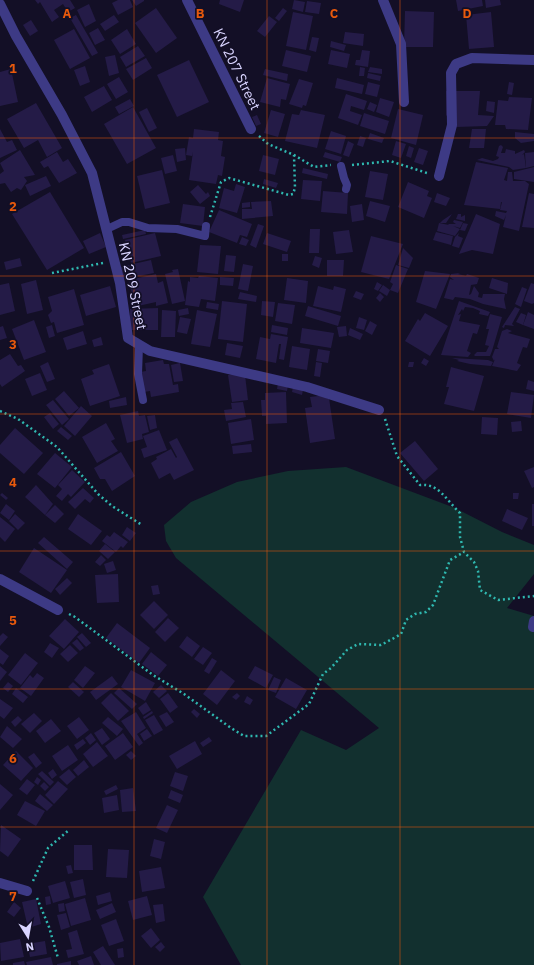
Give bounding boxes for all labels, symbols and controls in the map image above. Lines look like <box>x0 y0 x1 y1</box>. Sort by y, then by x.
text: A <box>63 5 72 22</box>
text: B <box>196 5 205 22</box>
text: C <box>330 5 339 22</box>
text: D <box>462 5 472 22</box>
street label: KN 207 Street <box>209 25 265 113</box>
text: 1 <box>9 60 17 77</box>
text: 2 <box>9 198 17 215</box>
street label: KN 209 Street <box>115 241 151 331</box>
text: 3 <box>9 336 17 353</box>
text: 4 <box>9 474 17 491</box>
text: 5 <box>9 612 17 629</box>
text: 6 <box>9 750 17 767</box>
text: 7 <box>9 888 17 905</box>
north arrow <box>8 917 48 957</box>
text: N <box>25 939 35 954</box>

